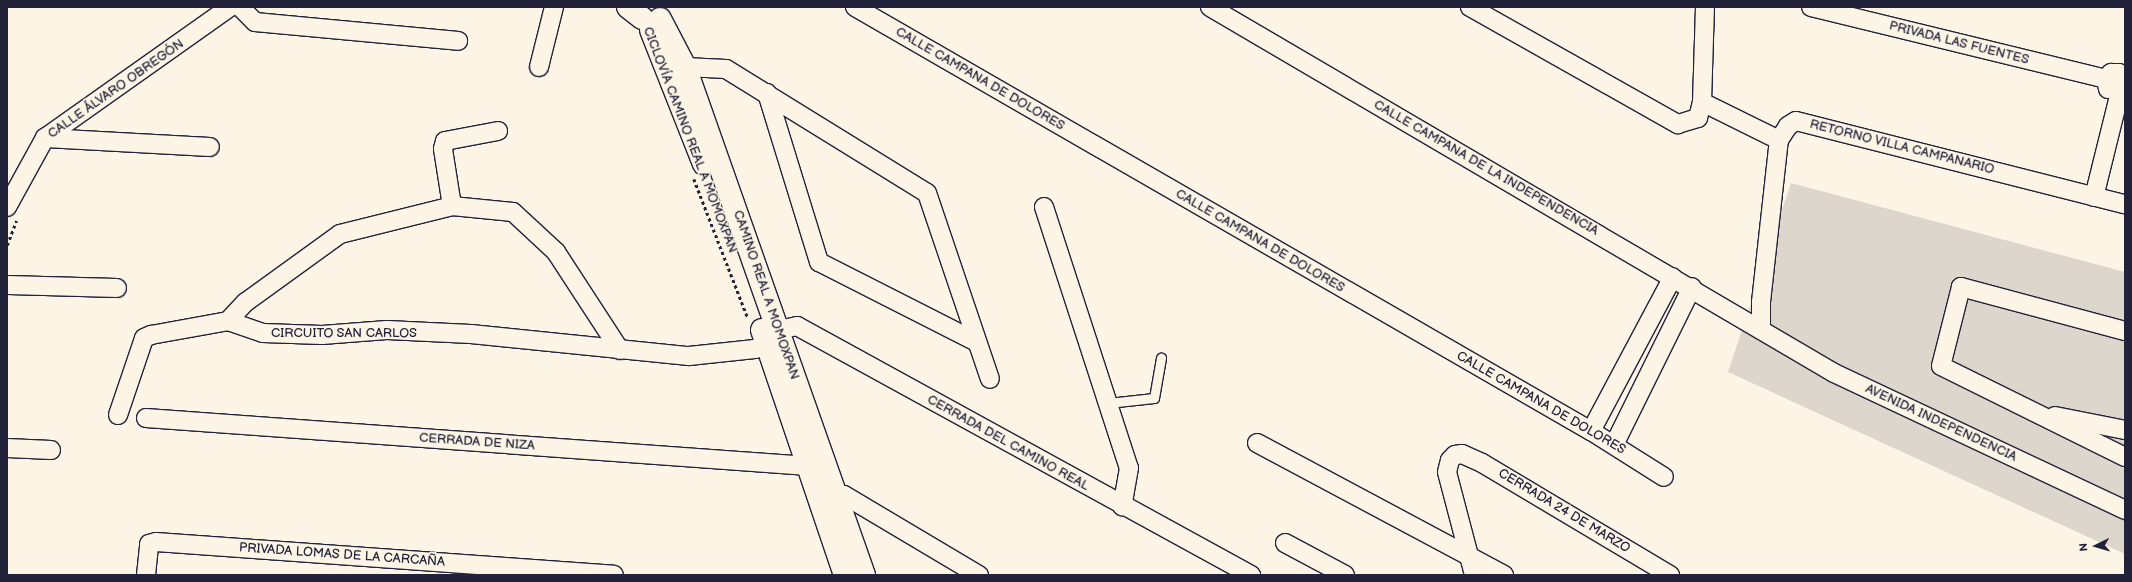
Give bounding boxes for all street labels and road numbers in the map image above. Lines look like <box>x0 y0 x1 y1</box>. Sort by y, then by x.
street label: PRIVADA LAS FUENTES <box>1887 18 2031 68</box>
street label: CALLE CAMPANA DE DOLORES <box>893 24 1067 134</box>
street label: CICLOVÍA CAMINO REAL A MOMOXPAN <box>640 25 740 255</box>
street label: CALLE ÁLVARO OBREGÓN <box>45 36 187 142</box>
street label: CALLE CAMPANA DE LA INDEPENDENCIA <box>1371 97 1601 239</box>
street label: RETORNO VILLA CAMPANARIO <box>1808 116 1996 178</box>
street label: CALLE CAMPANA DE DOLORES <box>1173 186 1347 296</box>
street label: CAMINO REAL A MOMOXPAN <box>730 208 802 382</box>
street label: CIRCUITO SAN CARLOS <box>271 325 417 341</box>
street label: CALLE CAMPANA DE DOLORES <box>1454 348 1628 458</box>
street label: AVENIDA INDEPENDENCIA <box>1863 381 2019 465</box>
street label: CERRADA DEL CAMINO REAL <box>924 392 1092 494</box>
street label: CERRADA DE NIZA <box>419 430 535 454</box>
street label: CERRADA 24 DE MARZO <box>1495 465 1633 557</box>
street label: PRIVADA LOMAS DE LA CARCAÑA <box>238 540 446 570</box>

